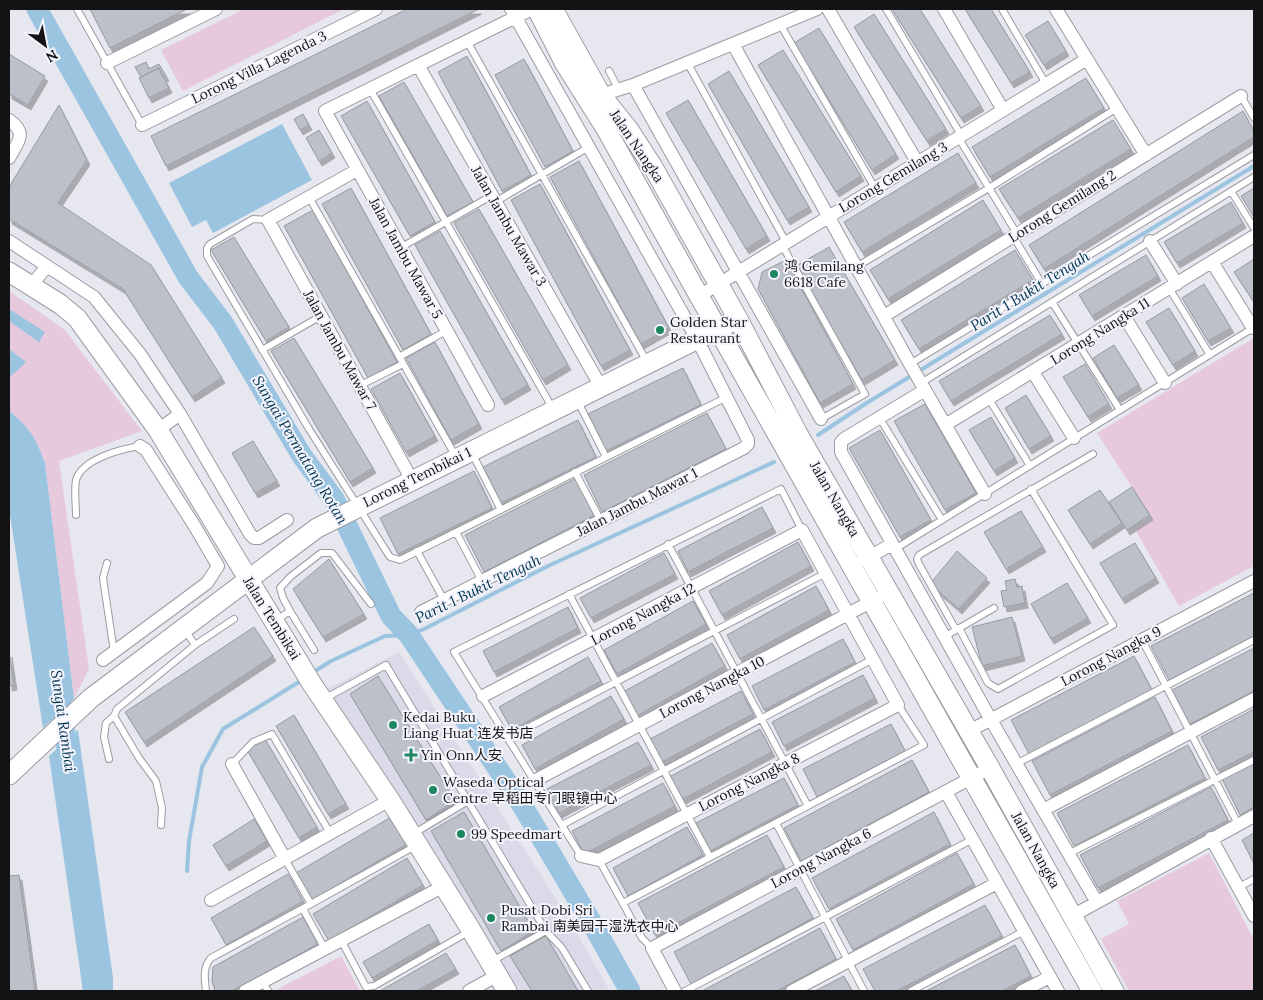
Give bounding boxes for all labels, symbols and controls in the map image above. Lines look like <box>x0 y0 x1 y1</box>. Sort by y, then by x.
north arrow <box>20 20 70 70</box>
street label: Lorong Villa Lagenda 3 <box>188 26 330 108</box>
text: N <box>42 46 61 67</box>
street label: Jalan Nangka <box>605 105 668 186</box>
street label: Lorong Gemilang 3 <box>835 137 951 217</box>
street label: Jalan Jambu Mawar 3 <box>467 162 551 290</box>
street label: Lorong Gemilang 2 <box>1005 166 1119 246</box>
street label: Jalan Jambu Mawar 5 <box>365 193 447 322</box>
water label: Parit 1 Bukit Tengah <box>967 246 1093 335</box>
place label: 鸿 Gemilang 6618 Cafe <box>784 257 864 291</box>
marker: 鸿 Gemilang 6618 Cafe <box>768 268 780 280</box>
street label: Jalan Jambu Mawar 7 <box>299 286 381 414</box>
street label: Lorong Nangka 11 <box>1047 293 1153 369</box>
place label: Golden Star Restaurant <box>670 313 747 347</box>
marker: Golden Star Restaurant <box>654 324 666 336</box>
water label: Sungai Permatang Rotan <box>248 372 353 528</box>
street label: Lorong Tembikai 1 <box>360 443 474 511</box>
street label: Jalan Nangka <box>806 457 864 540</box>
street label: Jalan Jambu Mawar 1 <box>573 464 701 541</box>
water label: Parit 1 Bukit Tengah <box>412 550 544 627</box>
street label: Jalan Tembikai <box>239 572 305 663</box>
street label: Lorong Nangka 12 <box>588 579 698 649</box>
street label: Lorong Nangka 9 <box>1058 622 1164 690</box>
street label: Lorong Nangka 10 <box>656 652 768 722</box>
water label: Sungai Rambai <box>47 669 80 773</box>
place label: Kedai Buku Liang Huat 连发书店 <box>403 708 533 742</box>
marker: Kedai Buku Liang Huat 连发书店 <box>387 719 399 731</box>
place label: Yin Onn人安 <box>420 746 502 764</box>
marker: Yin Onn人安 <box>405 749 417 761</box>
street label: Lorong Nangka 8 <box>695 749 803 815</box>
place label: Waseda Optical Centre 早稻田专门眼镜中心 <box>443 773 617 807</box>
marker: Waseda Optical Centre 早稻田专门眼镜中心 <box>427 784 439 796</box>
street label: Jalan Nangka <box>1007 808 1064 891</box>
street label: Lorong Nangka 6 <box>768 824 874 892</box>
place label: 99 Speedmart <box>471 825 562 843</box>
marker: 99 Speedmart <box>455 828 467 840</box>
place label: Pusat Dobi Sri Rambai 南美园干湿洗衣中心 <box>501 901 679 935</box>
marker: Pusat Dobi Sri Rambai 南美园干湿洗衣中心 <box>485 912 497 924</box>

